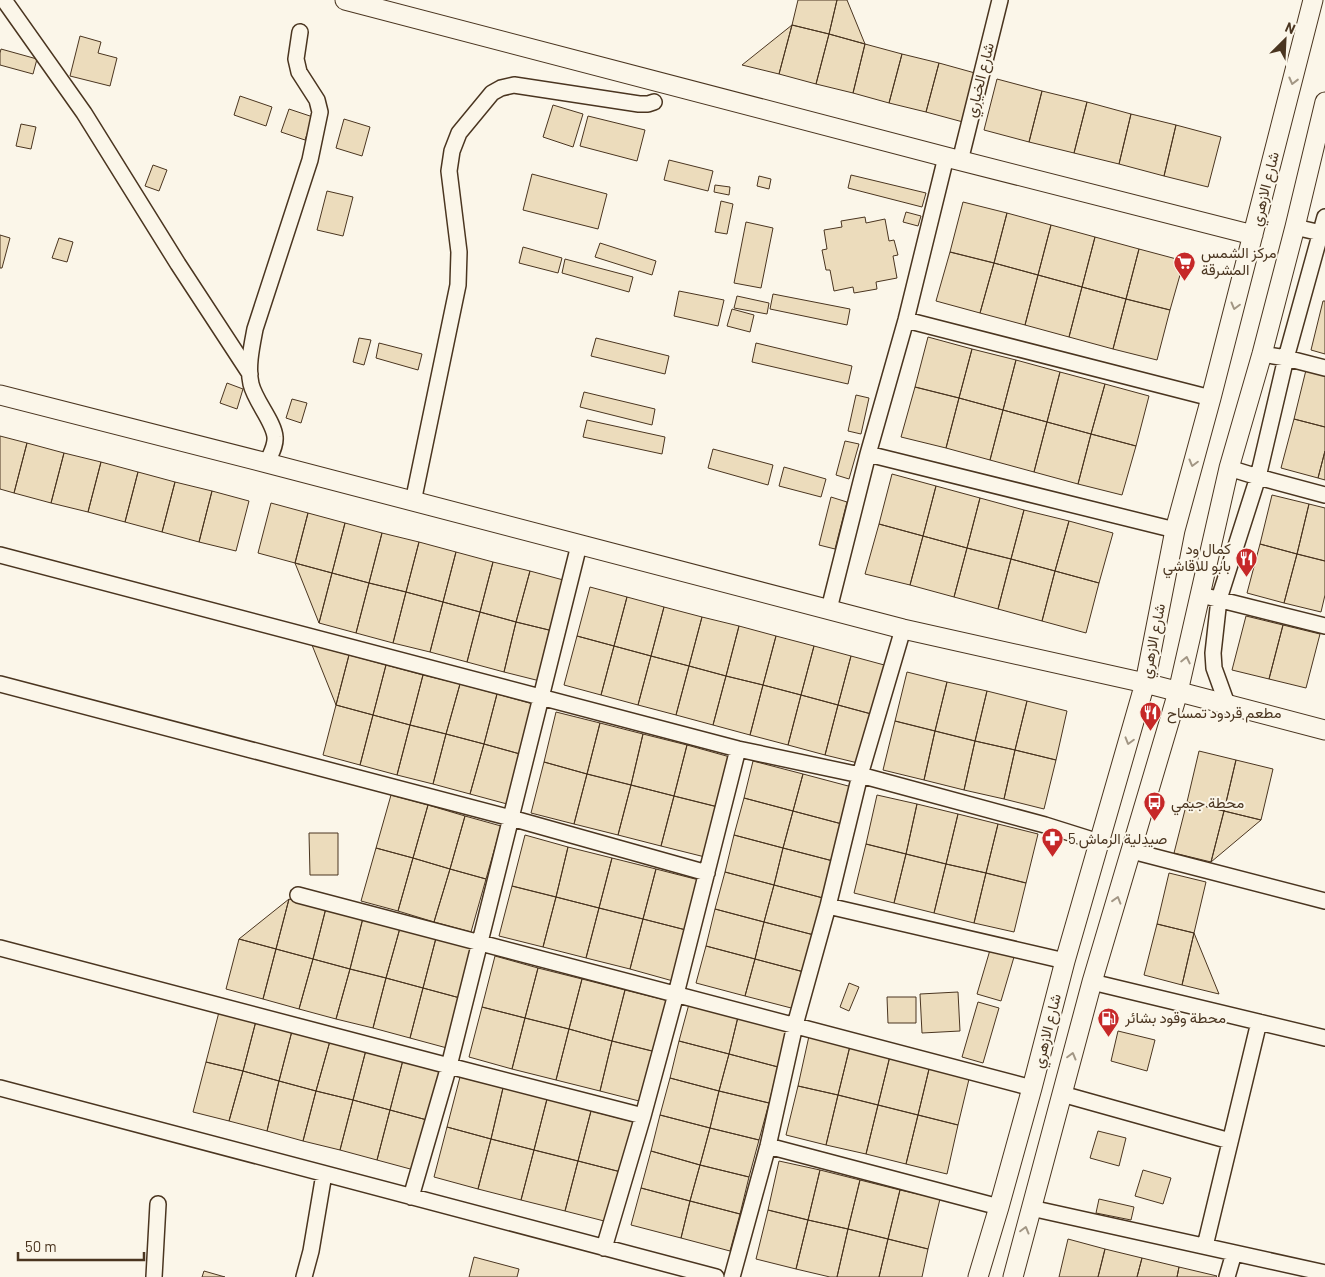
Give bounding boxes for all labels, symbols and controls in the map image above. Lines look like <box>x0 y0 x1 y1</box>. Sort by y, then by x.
north arrow <box>1260 15 1310 65</box>
text: N <box>1283 18 1298 37</box>
street label: شارع الخياري <box>961 40 1002 120</box>
one-way arrow <box>1288 77 1298 85</box>
street label: شارع الازهري <box>1246 150 1287 229</box>
place label: مركز الشمس المشرقة <box>1201 243 1276 279</box>
supermarket icon: مركز الشمس المشرقة <box>1173 250 1197 281</box>
one-way arrow <box>1230 302 1240 310</box>
one-way arrow <box>1188 459 1199 468</box>
place label: كمال ود بابو للاقاشي <box>1163 539 1231 579</box>
restaurant icon: كمال ود بابو للاقاشي <box>1235 546 1259 577</box>
street label: شارع الازهري <box>1136 602 1173 681</box>
one-way arrow <box>1180 655 1191 664</box>
restaurant icon: مطعم قردود تمساح <box>1139 701 1163 732</box>
place label: مطعم قردود تمساح <box>1167 703 1282 724</box>
one-way arrow <box>1124 736 1134 744</box>
bus stop icon: محطة جيمي <box>1143 791 1167 822</box>
place label: محطة جيمي <box>1171 793 1244 816</box>
pharmacy icon: صيدلية الرماش 5 <box>1040 827 1064 858</box>
place label: صيدلية الرماش 5 <box>1068 829 1167 849</box>
one-way arrow <box>1111 896 1121 905</box>
street label: شارع الازهري <box>1028 992 1069 1071</box>
fuel station icon: محطة وقود بشائر <box>1097 1006 1121 1037</box>
place label: محطة وقود بشائر <box>1124 1008 1226 1027</box>
one-way arrow <box>1066 1052 1077 1061</box>
one-way arrow <box>1019 1225 1030 1234</box>
scale bar <box>18 1230 144 1262</box>
text: 50 m <box>25 1237 57 1255</box>

